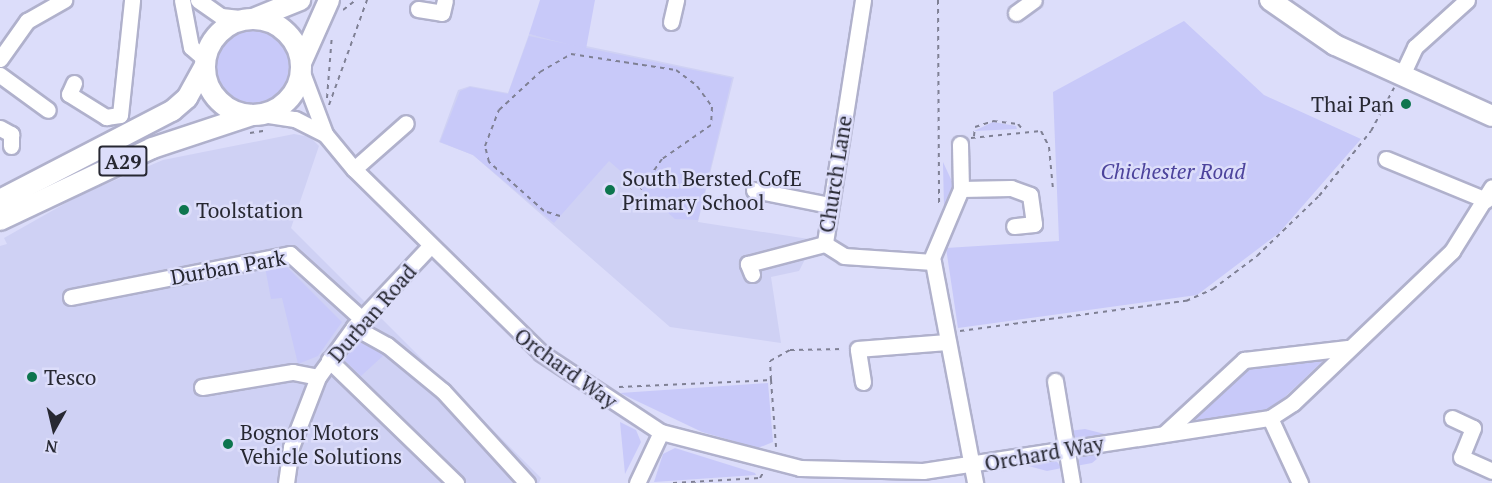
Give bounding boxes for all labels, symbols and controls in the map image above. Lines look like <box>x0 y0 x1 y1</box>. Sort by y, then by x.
place label: Thai Pan <box>1311 91 1394 117</box>
marker: Thai Pan <box>1399 97 1413 111</box>
street label: Church Lane <box>813 114 857 234</box>
road number: A29 <box>98 144 148 178</box>
park label: Chichester Road <box>1100 158 1246 184</box>
place label: South Bersted CofE Primary School <box>622 165 802 215</box>
marker: South Bersted CofE Primary School <box>603 183 617 197</box>
place label: Toolstation <box>196 197 303 223</box>
marker: Toolstation <box>177 203 191 217</box>
street label: Durban Park <box>168 244 288 290</box>
street label: Durban Road <box>323 259 421 367</box>
street label: Orchard Way <box>510 322 622 414</box>
place label: Tesco <box>44 364 96 390</box>
marker: Tesco <box>25 370 39 384</box>
north arrow <box>24 399 84 459</box>
place label: Bognor Motors Vehicle Solutions <box>240 419 402 469</box>
street label: Orchard Way <box>982 430 1106 476</box>
text: N <box>44 435 59 459</box>
marker: Bognor Motors Vehicle Solutions <box>221 437 235 451</box>

